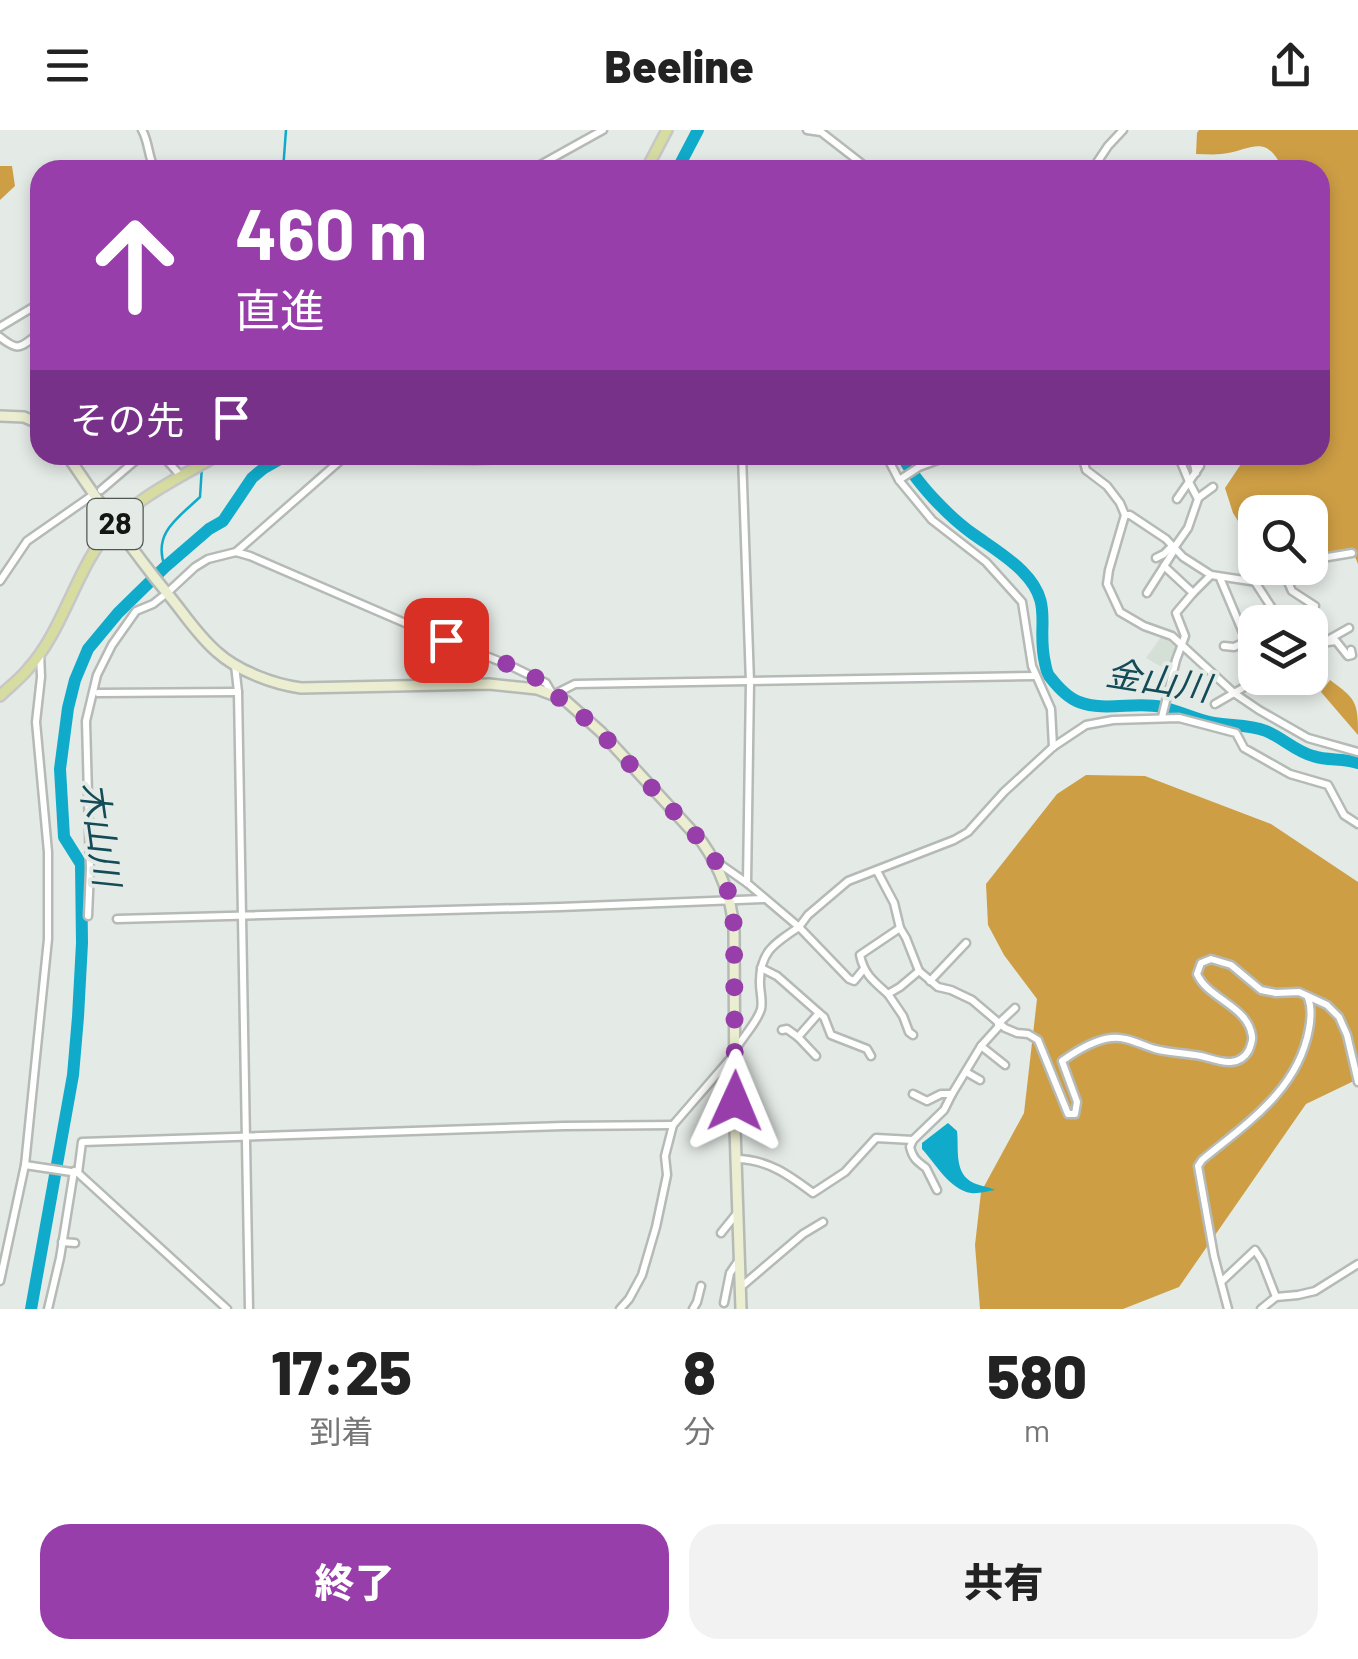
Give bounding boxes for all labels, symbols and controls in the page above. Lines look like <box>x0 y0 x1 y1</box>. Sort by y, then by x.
icon: menu <box>40 38 95 93</box>
text: Beeline <box>604 38 754 92</box>
icon: share <box>1263 38 1318 93</box>
text: 460 m <box>235 190 427 274</box>
icon: ahead <box>70 200 200 330</box>
text: 直進 <box>235 282 325 336</box>
icon: arrive <box>204 390 259 445</box>
text: その先 <box>70 396 184 442</box>
map controls <box>1238 495 1328 695</box>
button: search <box>1238 495 1328 585</box>
road number: 28 <box>88 499 142 549</box>
pin <box>404 598 489 683</box>
button: layers <box>1238 605 1328 695</box>
icon: arrive <box>419 613 474 668</box>
water label: 金山川 <box>1103 650 1217 709</box>
water label: 木山川 <box>74 779 131 893</box>
position arrow <box>683 1049 787 1153</box>
text: 17:25 <box>271 1335 412 1407</box>
text: 8 <box>683 1335 716 1407</box>
text: 580 <box>987 1339 1087 1411</box>
text: m <box>1024 1410 1050 1448</box>
text: 到着 <box>309 1411 373 1449</box>
text: 分 <box>683 1411 715 1449</box>
button: 終了 <box>40 1524 669 1639</box>
button: 共有 <box>689 1524 1318 1639</box>

